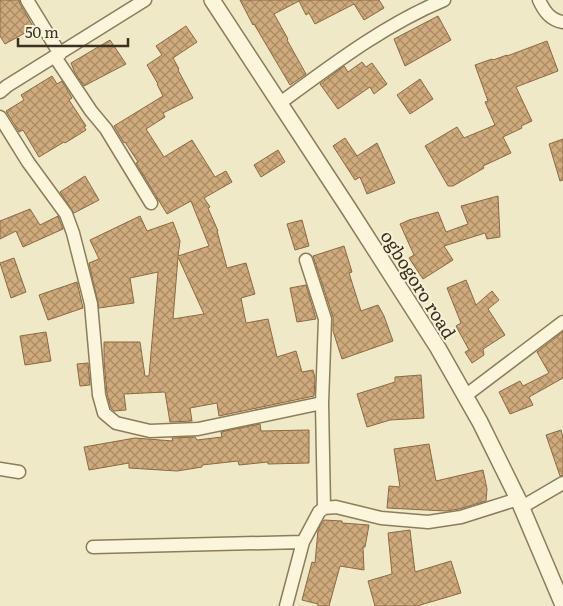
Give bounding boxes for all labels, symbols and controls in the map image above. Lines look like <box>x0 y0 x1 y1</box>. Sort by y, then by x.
scale bar <box>18 15 128 47</box>
text: 50 m <box>25 20 59 43</box>
street label: ogbogoro road <box>375 224 463 344</box>

